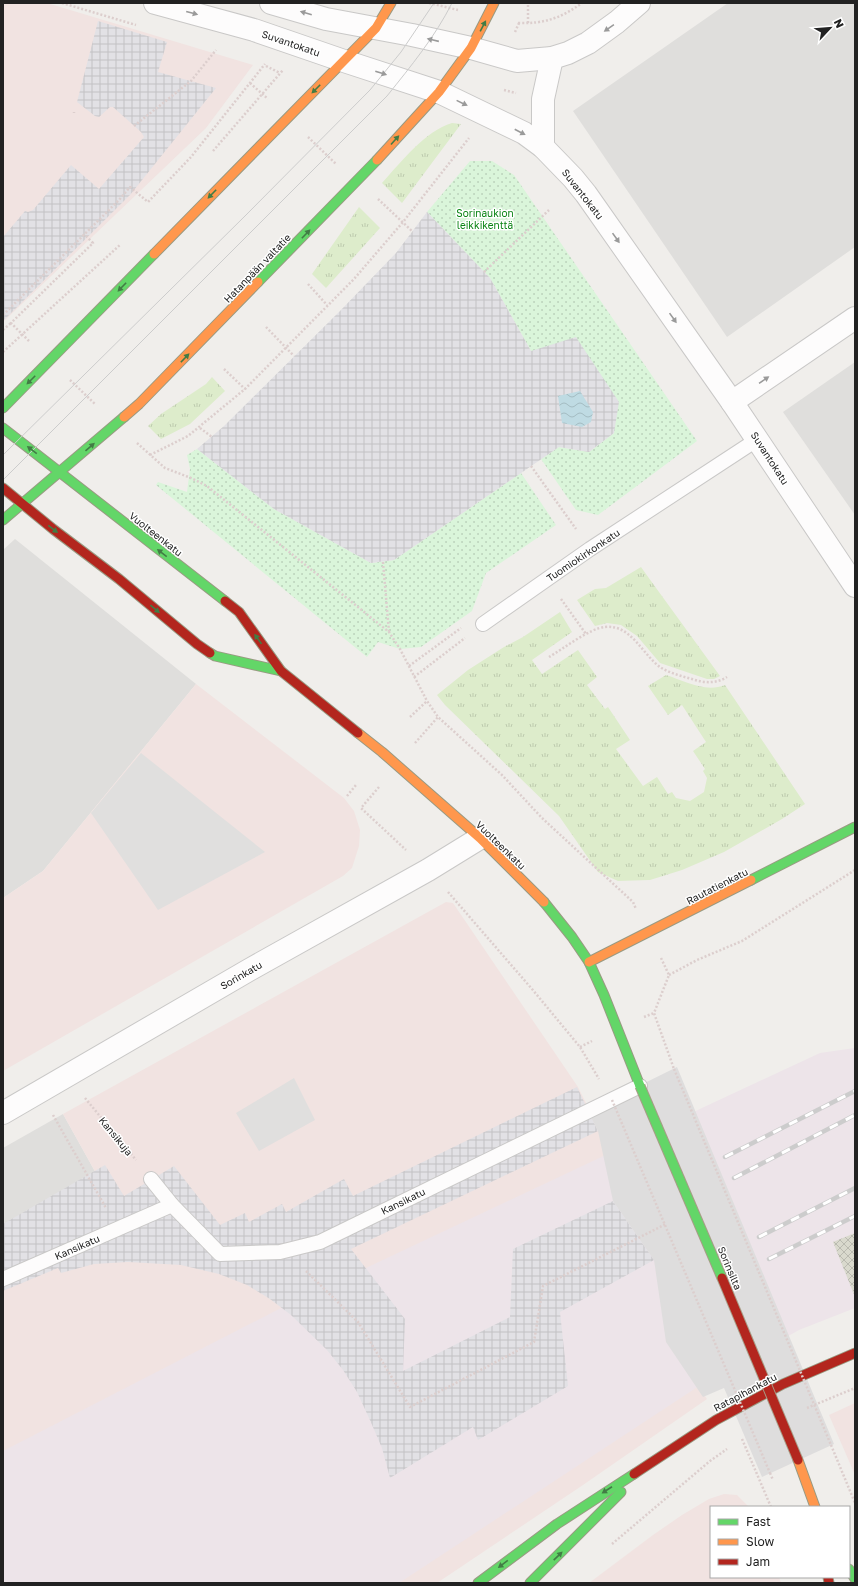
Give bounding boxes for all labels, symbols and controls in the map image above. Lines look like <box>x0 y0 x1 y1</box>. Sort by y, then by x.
north arrow <box>810 8 850 48</box>
one-way arrow <box>187 10 199 16</box>
one-way arrow <box>300 10 312 16</box>
text: N <box>832 17 847 30</box>
one-way arrow <box>480 20 486 32</box>
one-way arrow <box>604 24 614 32</box>
street label: Suvantokatu <box>260 27 322 59</box>
one-way arrow <box>427 36 439 42</box>
one-way arrow <box>375 70 387 76</box>
one-way arrow <box>311 84 321 94</box>
one-way arrow <box>457 100 468 106</box>
one-way arrow <box>515 128 526 135</box>
one-way arrow <box>391 135 400 145</box>
street label: Suvantokatu <box>560 166 606 222</box>
one-way arrow <box>208 189 217 199</box>
park label: Sorinaukion leikkikenttä <box>456 207 514 231</box>
one-way arrow <box>301 229 311 239</box>
street label: Hatanpään valtatie <box>221 231 293 305</box>
one-way arrow <box>612 232 620 243</box>
one-way arrow <box>117 282 127 292</box>
one-way arrow <box>669 313 677 323</box>
one-way arrow <box>180 353 190 363</box>
one-way arrow <box>26 375 36 385</box>
one-way arrow <box>759 376 770 384</box>
street label: Suvantokatu <box>748 429 792 487</box>
one-way arrow <box>85 442 96 451</box>
one-way arrow <box>26 446 37 454</box>
street label: Vuolteenkatu <box>127 509 185 559</box>
one-way arrow <box>48 525 59 533</box>
street label: Tuomiokirkonkatu <box>544 526 622 584</box>
one-way arrow <box>157 548 168 557</box>
one-way arrow <box>150 605 161 614</box>
one-way arrow <box>254 634 262 644</box>
street label: Vuolteenkatu <box>474 818 528 872</box>
street label: Rautatienkatu <box>684 865 750 907</box>
street label: Sorinkatu <box>218 958 264 992</box>
street label: Kansikuja <box>97 1114 135 1158</box>
street label: Kansikatu <box>379 1185 427 1217</box>
street label: Kansikatu <box>53 1232 101 1262</box>
street label: Sorinsilta <box>716 1245 744 1291</box>
street label: Ratapihankatu <box>711 1370 779 1414</box>
one-way arrow <box>601 1487 613 1494</box>
legend <box>710 1506 850 1578</box>
text: Fast <box>746 1514 771 1529</box>
text: Slow <box>746 1534 774 1549</box>
one-way arrow <box>553 1551 563 1561</box>
text: Jam <box>746 1554 770 1569</box>
one-way arrow <box>498 1560 509 1568</box>

